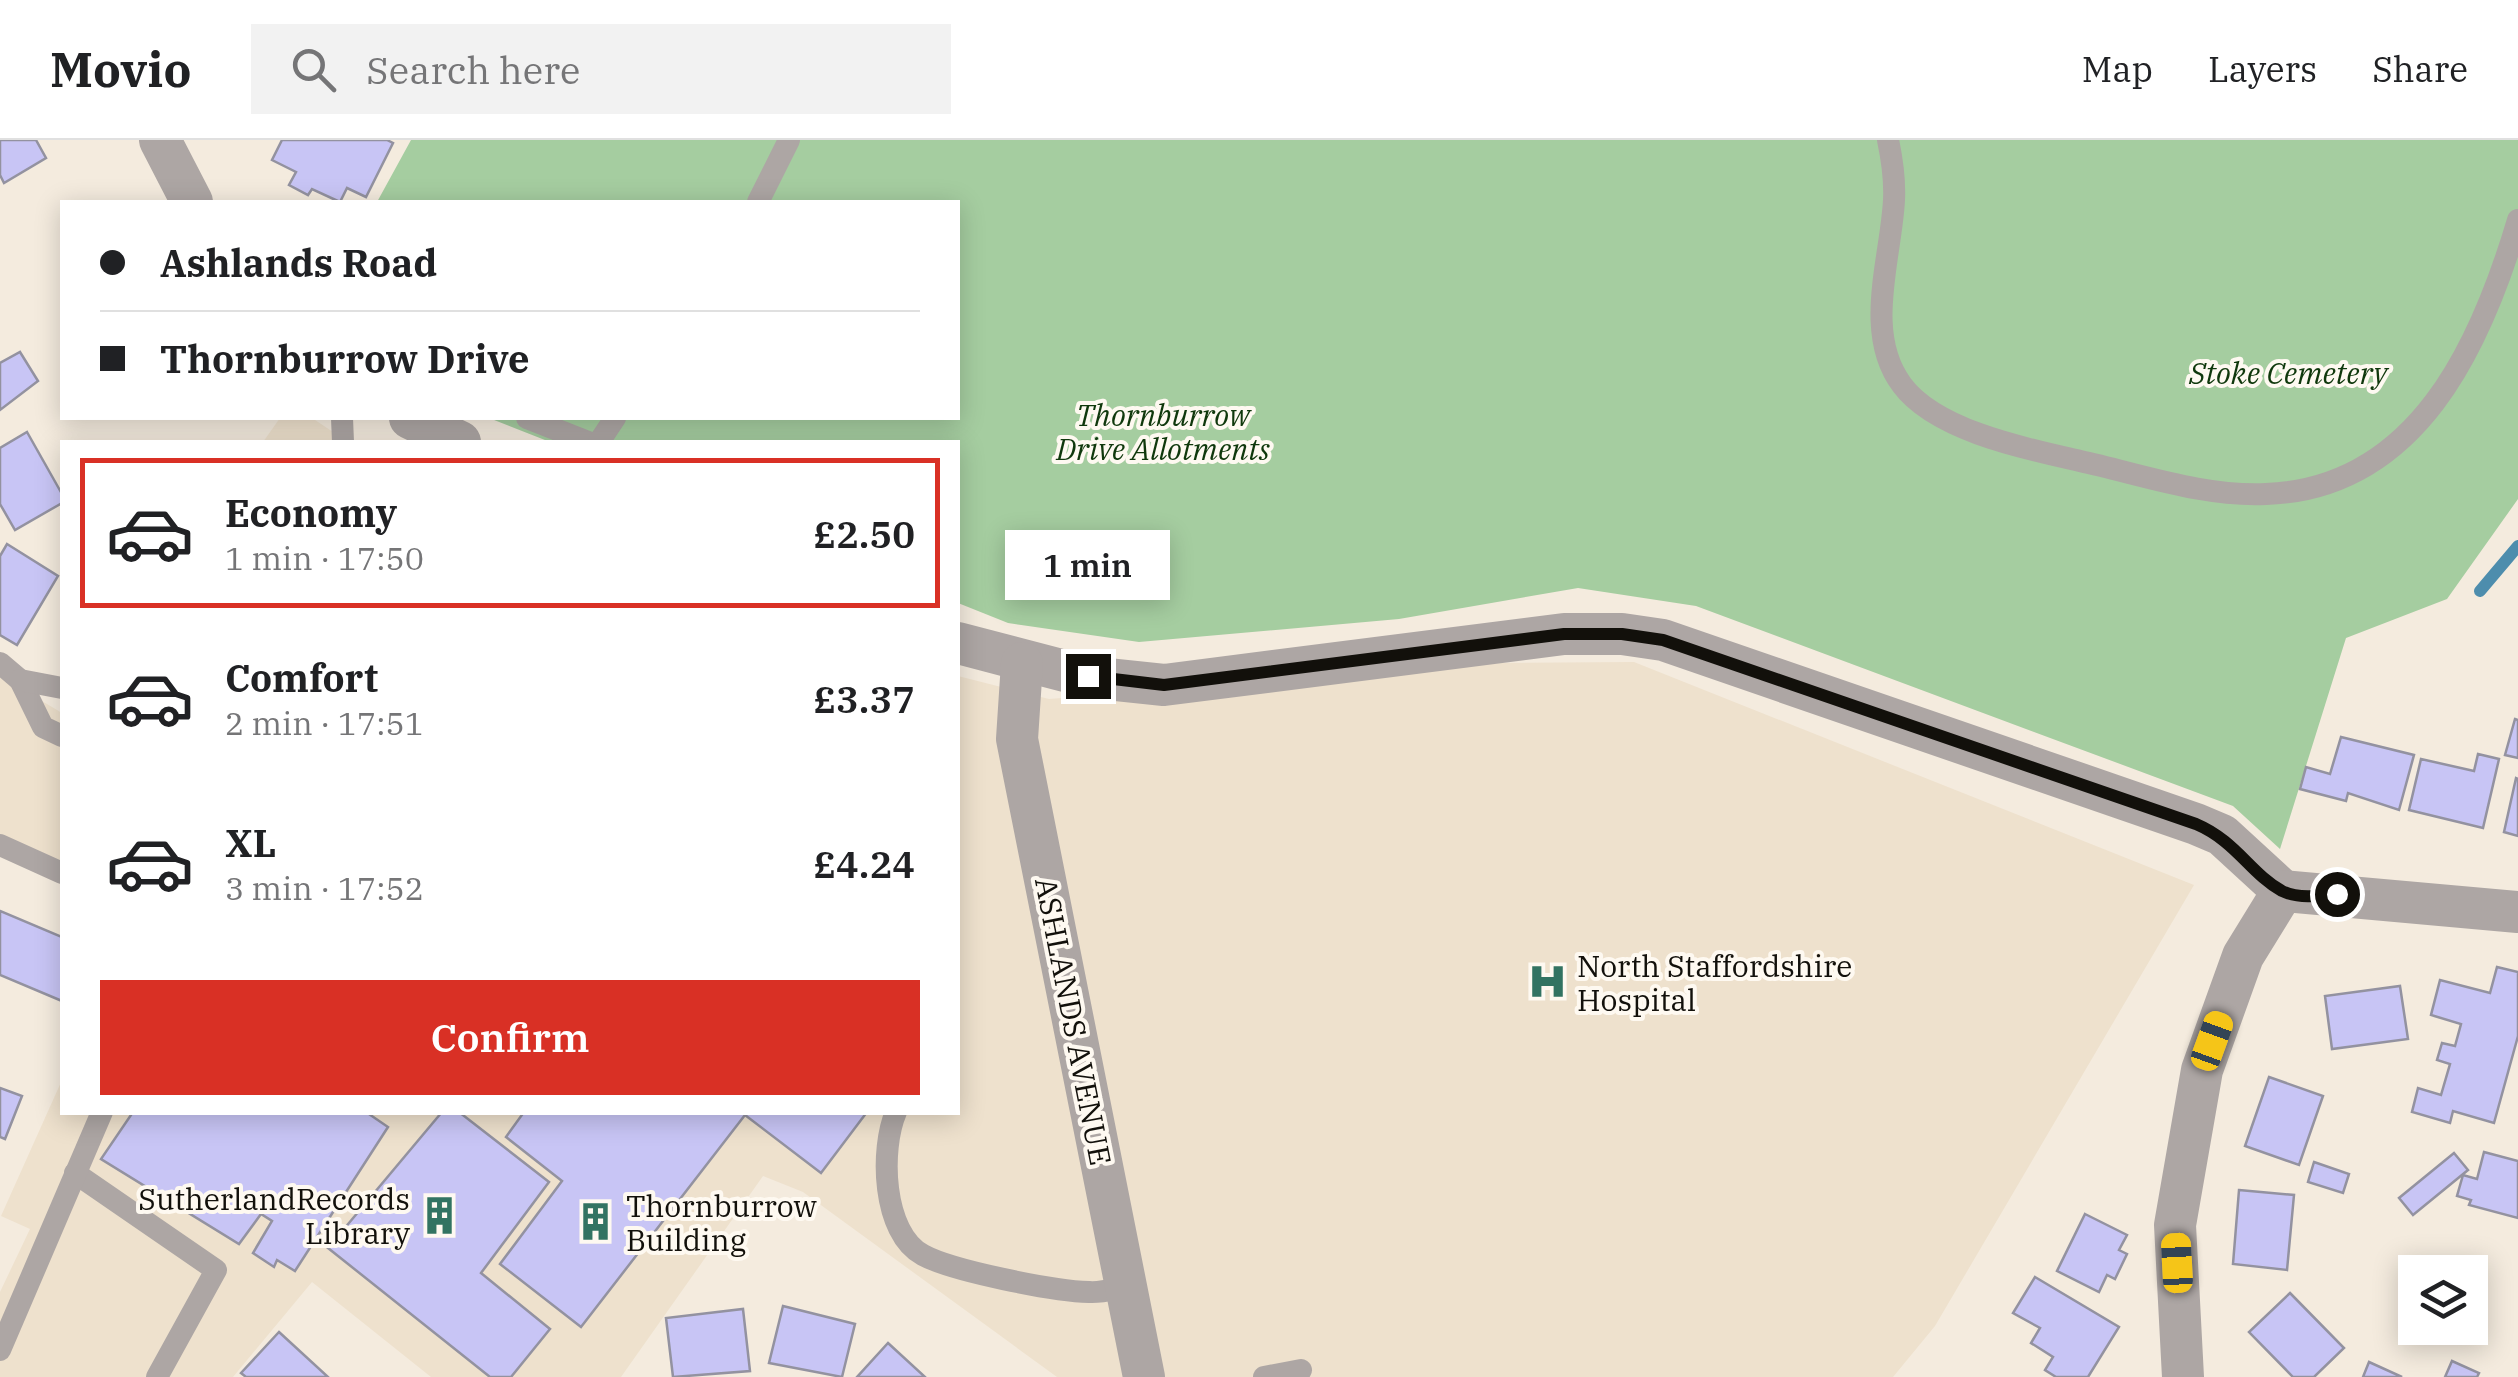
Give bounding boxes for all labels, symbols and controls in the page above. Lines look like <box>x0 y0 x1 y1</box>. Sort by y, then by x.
search box <box>251 24 951 114</box>
text: Movio <box>50 38 191 100</box>
icon: search <box>286 42 341 97</box>
text: Search here <box>366 45 580 94</box>
text: Map <box>2082 46 2153 92</box>
text: Layers <box>2208 46 2317 92</box>
text: Share <box>2372 46 2468 92</box>
text: Ashlands Road <box>160 238 437 287</box>
text: Thornburrow Drive <box>160 334 530 383</box>
park label: Stoke Cemetery <box>2188 353 2389 392</box>
park label: Thornburrow Drive Allotments <box>1055 395 1270 468</box>
icon: car <box>105 488 195 578</box>
text: Economy <box>225 488 397 537</box>
text: £2.50 <box>814 509 915 558</box>
callout: 1 min <box>1006 531 1170 601</box>
text: 1 min · 17:50 <box>225 537 424 579</box>
text: 1 min <box>1043 544 1132 586</box>
icon: car <box>105 653 195 743</box>
text: Comfort <box>225 653 378 702</box>
route end <box>1066 654 1111 699</box>
text: £3.37 <box>814 674 915 723</box>
text: 2 min · 17:51 <box>225 702 424 744</box>
icon: car <box>105 818 195 908</box>
text: XL <box>225 818 276 867</box>
text: £4.24 <box>814 839 915 888</box>
text: 3 min · 17:52 <box>225 867 424 909</box>
route start <box>2315 872 2360 917</box>
street label: ASHLANDS AVENUE <box>1027 874 1121 1168</box>
place label: North Staffordshire Hospital <box>1577 946 1852 1019</box>
hospital icon: North Staffordshire Hospital <box>1526 961 1568 1003</box>
button: Confirm <box>100 980 920 1095</box>
car <box>2188 1008 2236 1074</box>
place label: SutherlandRecords Library <box>138 1179 410 1252</box>
place label: Thornburrow Building <box>626 1186 817 1259</box>
building icon: SutherlandRecords Library <box>419 1194 461 1236</box>
building icon: Thornburrow Building <box>575 1201 617 1243</box>
car <box>2160 1232 2194 1294</box>
map controls <box>2398 1255 2488 1345</box>
button: layers <box>2398 1255 2488 1345</box>

